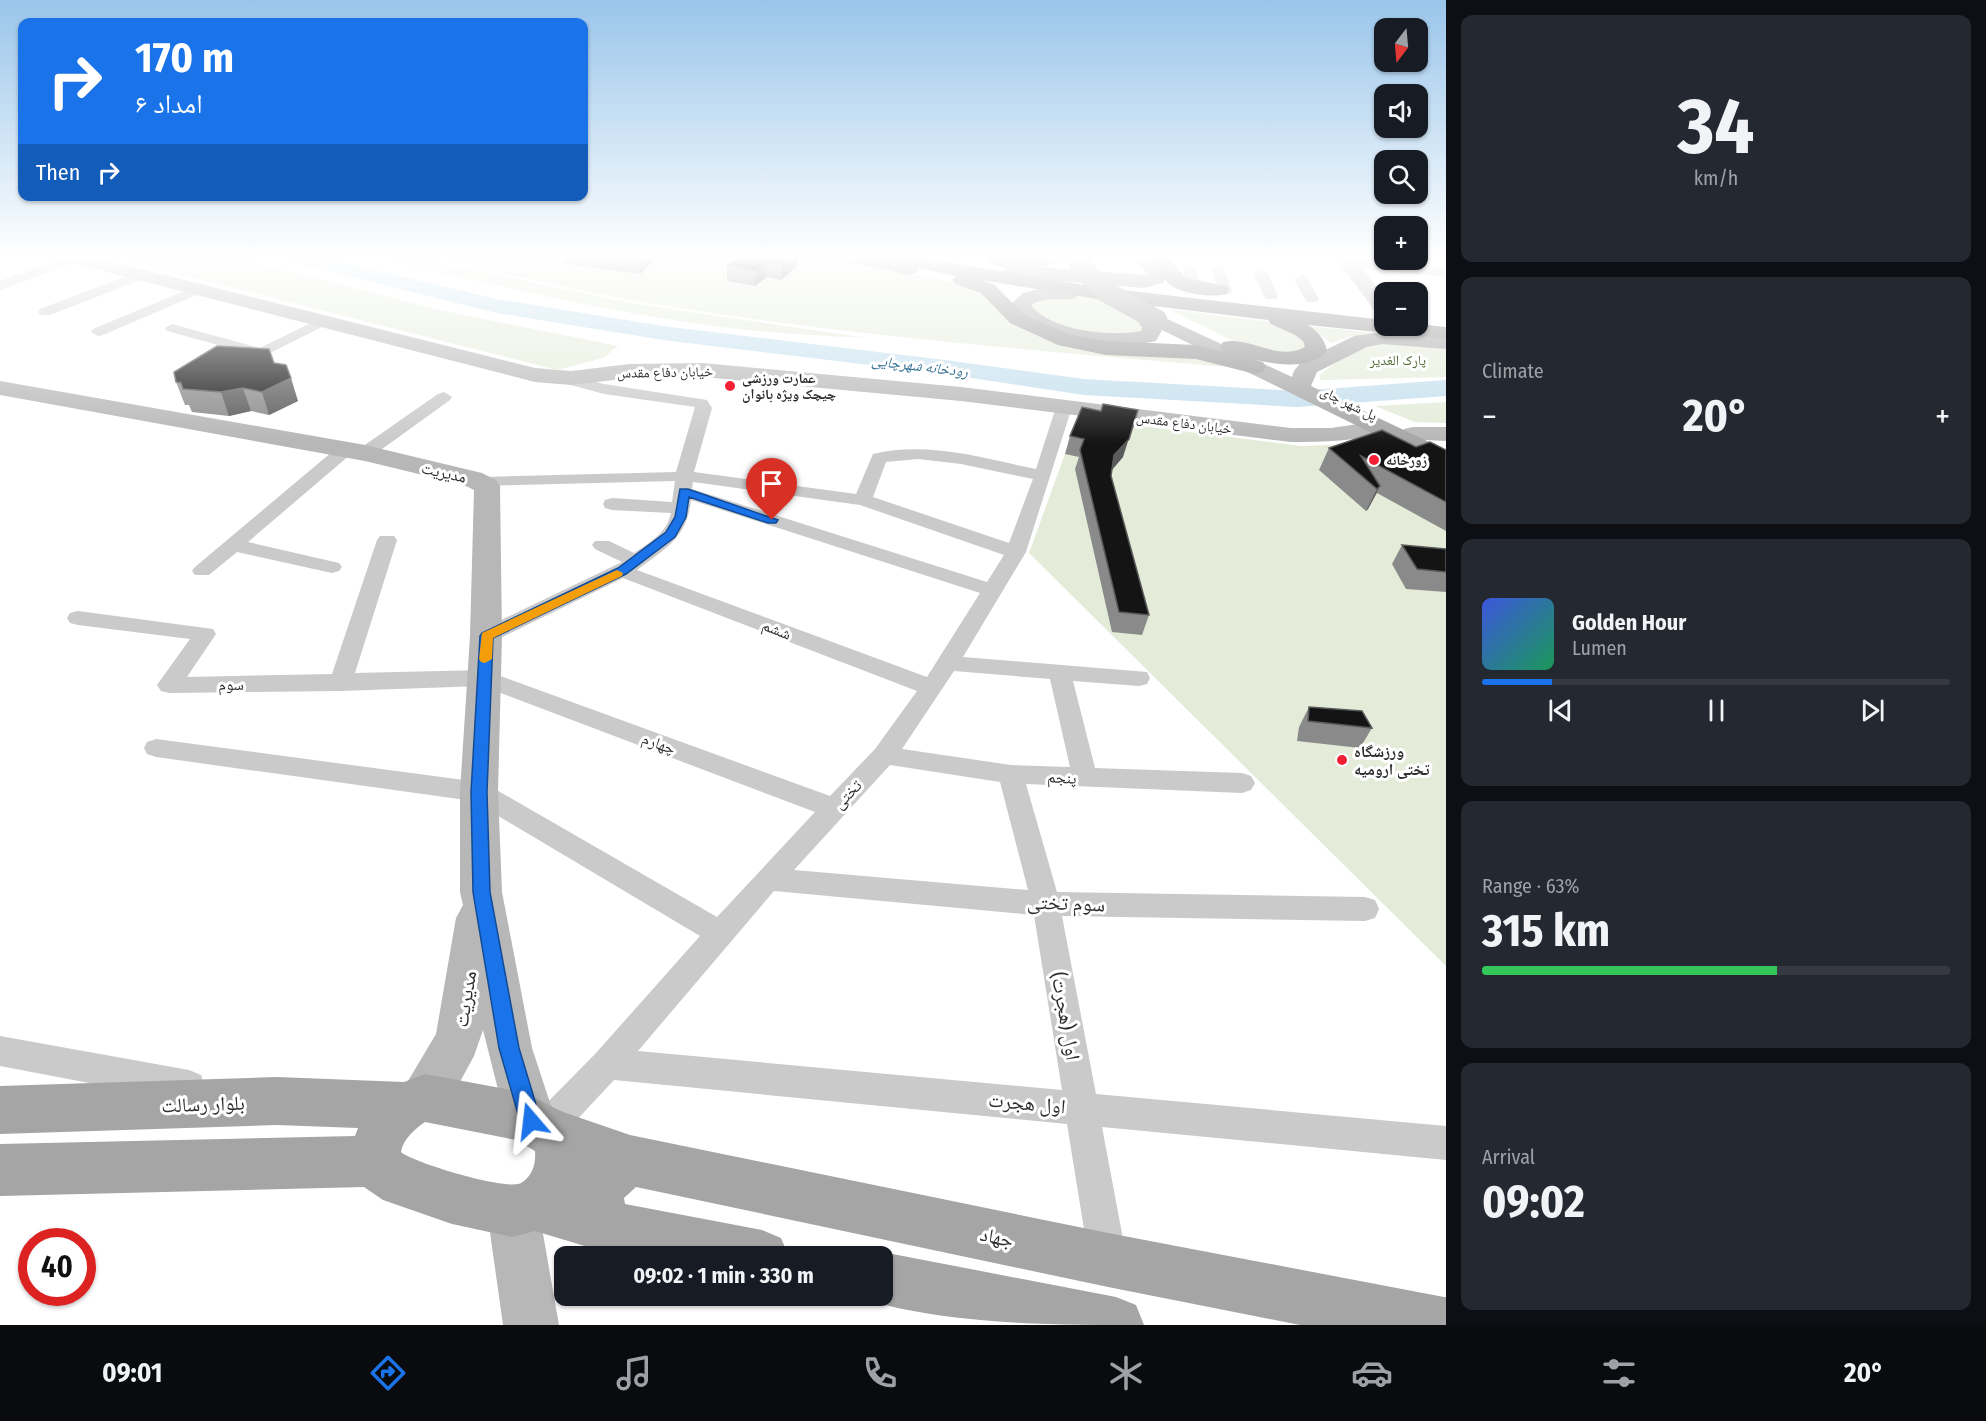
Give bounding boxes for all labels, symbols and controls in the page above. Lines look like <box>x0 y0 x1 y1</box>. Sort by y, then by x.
north arrow <box>1374 18 1428 72</box>
map controls <box>1374 18 1428 336</box>
text: 170 m <box>135 33 234 83</box>
icon: right <box>36 42 114 120</box>
text: 34 <box>1678 80 1754 174</box>
button: sound <box>1374 84 1428 138</box>
text: امداد ۶ <box>135 88 203 120</box>
button: search <box>1374 150 1428 204</box>
icon: right <box>92 156 125 189</box>
text: Then <box>36 159 80 186</box>
text: km/h <box>1694 166 1738 190</box>
button: + <box>1374 216 1428 270</box>
button: − <box>1374 282 1428 336</box>
water label: رودخانه شهرچایی <box>871 351 970 381</box>
park label: پارک الغدیر <box>1369 352 1426 369</box>
text: Climate <box>1482 359 1544 383</box>
street label: خیابان دفاع مقدس <box>617 363 713 383</box>
place label: عمارت ورزشی چیچک ویژه بانوان <box>742 370 836 403</box>
marker: عمارت ورزشی چیچک ویژه بانوان <box>723 379 737 393</box>
street label: پل شهر چای <box>1318 382 1380 425</box>
text: 20° <box>1683 389 1749 443</box>
text: − <box>1482 397 1497 437</box>
text: + <box>1935 397 1950 437</box>
street label: خیابان دفاع مقدس <box>1135 409 1233 439</box>
place label: زورخانه <box>1386 452 1427 469</box>
marker: زورخانه <box>1367 453 1381 467</box>
street label: مدیریت <box>420 458 468 487</box>
pin <box>746 458 797 520</box>
icon: arrive <box>755 467 788 500</box>
text: Golden Hour <box>1572 609 1686 636</box>
street label: ششم <box>759 615 794 645</box>
text: Lumen <box>1572 636 1627 660</box>
street label: سوم <box>218 675 244 695</box>
icon: previous <box>1544 694 1577 727</box>
icon: pause <box>1700 694 1733 727</box>
icon: next <box>1856 694 1889 727</box>
street label: چهارم <box>639 729 678 759</box>
place label: ورزشگاه تختی ارومیه <box>1354 742 1430 779</box>
marker: ورزشگاه تختی ارومیه <box>1335 753 1349 767</box>
street label: پنجم <box>1047 767 1077 789</box>
street label: تختی <box>829 776 867 813</box>
text: Range · 63% <box>1482 874 1579 898</box>
street label: سوم تختی <box>1026 890 1105 918</box>
text: 315 km <box>1482 904 1610 958</box>
street label: مدیریت <box>449 969 481 1029</box>
street label: اول (هجرت) <box>1046 970 1086 1062</box>
street label: اول هجرت <box>987 1088 1067 1118</box>
position arrow <box>499 1089 563 1153</box>
street label: بلوار رسالت <box>161 1091 245 1117</box>
text: Arrival <box>1482 1145 1535 1169</box>
text: 09:02 <box>1482 1175 1585 1229</box>
street label: جهاد <box>978 1222 1016 1252</box>
speed limit sign: 40 <box>18 1228 96 1306</box>
text: 09:02 · 1 min · 330 m <box>633 1262 814 1289</box>
icon: directions <box>367 1352 409 1394</box>
icon: music <box>613 1352 655 1394</box>
icon: phone <box>859 1352 901 1394</box>
icon: climate <box>1105 1352 1147 1394</box>
icon: car <box>1351 1352 1393 1394</box>
icon: filters <box>1598 1352 1640 1394</box>
text: 09:01 <box>102 1357 162 1389</box>
text: 20° <box>1844 1357 1884 1389</box>

